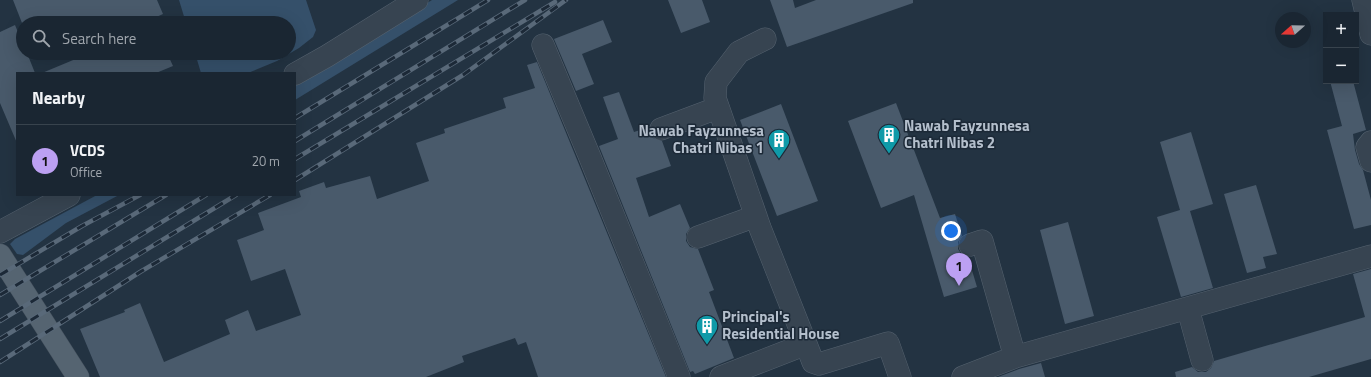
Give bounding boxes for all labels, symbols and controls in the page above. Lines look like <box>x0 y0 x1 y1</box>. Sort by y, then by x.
north arrow <box>1275 12 1311 48</box>
map controls <box>1323 12 1359 84</box>
button: + <box>1323 12 1359 48</box>
search box <box>16 16 296 60</box>
icon: search <box>30 27 52 49</box>
text: Search here <box>62 27 136 50</box>
button: − <box>1323 48 1359 84</box>
text: Nearby <box>32 85 85 111</box>
place label: Nawab Fayzunnesa Chatri Nibas 2 <box>904 114 1030 154</box>
place label: Nawab Fayzunnesa Chatri Nibas 1 <box>638 119 764 159</box>
building icon: Nawab Fayzunnesa Chatri Nibas 2 <box>876 122 902 155</box>
building icon: Nawab Fayzunnesa Chatri Nibas 1 <box>766 127 792 160</box>
text: VCDS <box>70 139 105 162</box>
text: 1 <box>41 151 49 171</box>
text: 20 m <box>252 151 280 171</box>
text: Office <box>70 162 102 182</box>
your location <box>941 221 961 241</box>
pin: 1 <box>946 253 972 286</box>
place label: Principal's Residential House <box>722 305 840 345</box>
building icon: Principal's Residential House <box>694 313 720 346</box>

